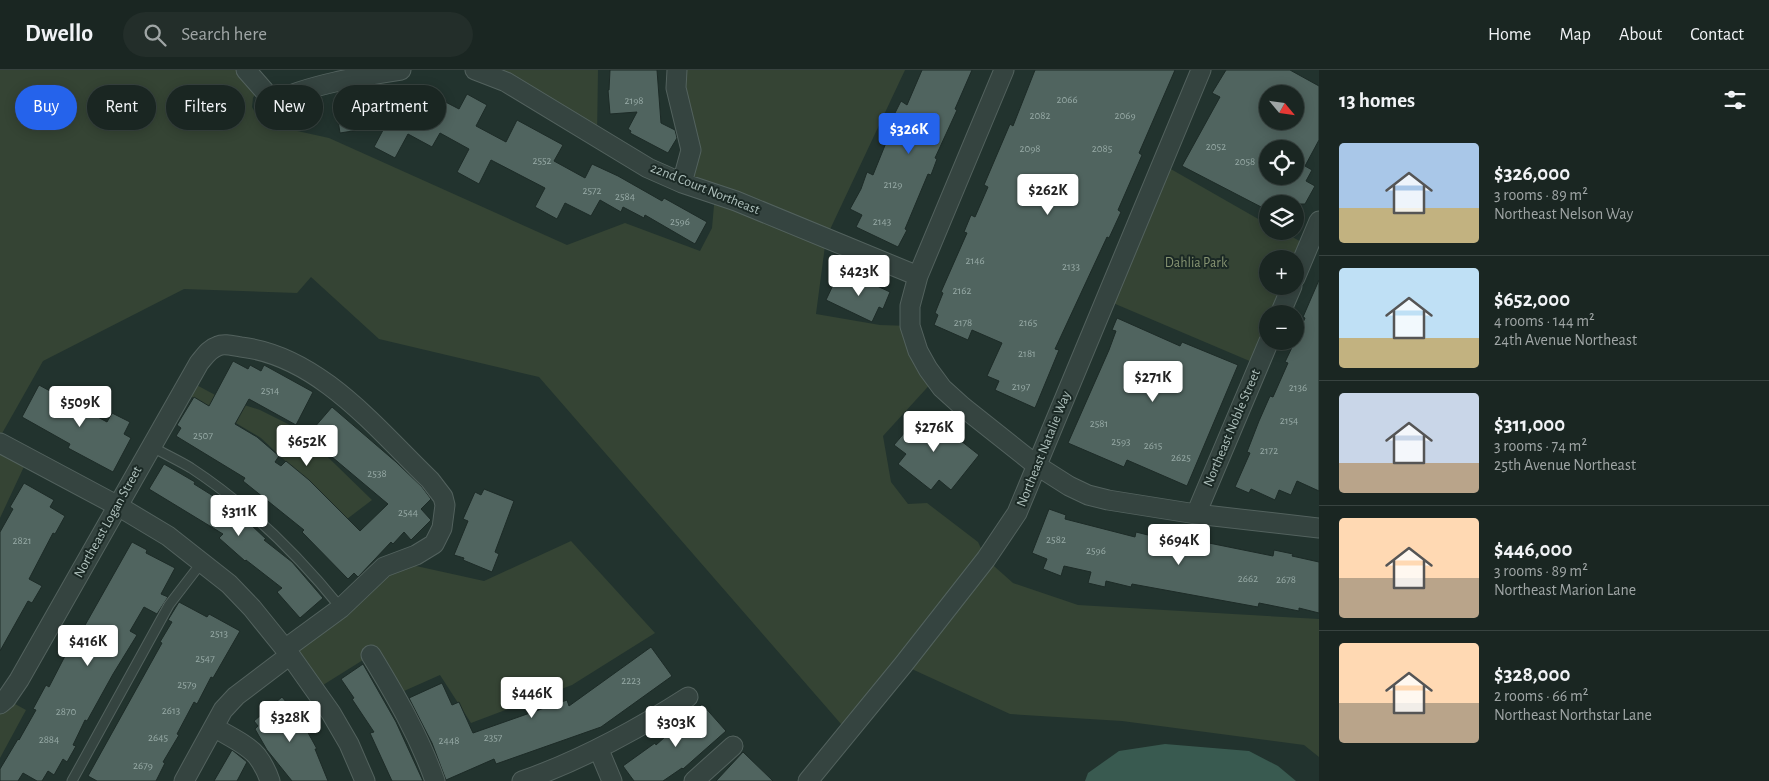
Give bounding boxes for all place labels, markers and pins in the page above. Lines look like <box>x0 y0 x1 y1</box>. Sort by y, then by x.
pin: $326K <box>874 112 944 155</box>
pin: $262K <box>1013 174 1083 216</box>
pin: $423K <box>824 254 894 297</box>
pin: $271K <box>1118 360 1188 403</box>
pin: $509K <box>45 386 115 428</box>
pin: $276K <box>899 410 969 453</box>
pin: $652K <box>272 424 342 467</box>
pin: $311K <box>204 494 274 537</box>
pin: $694K <box>1144 524 1214 566</box>
pin: $416K <box>53 624 123 667</box>
pin: $446K <box>497 676 567 719</box>
pin: $328K <box>255 700 325 743</box>
pin: $303K <box>641 706 711 748</box>

